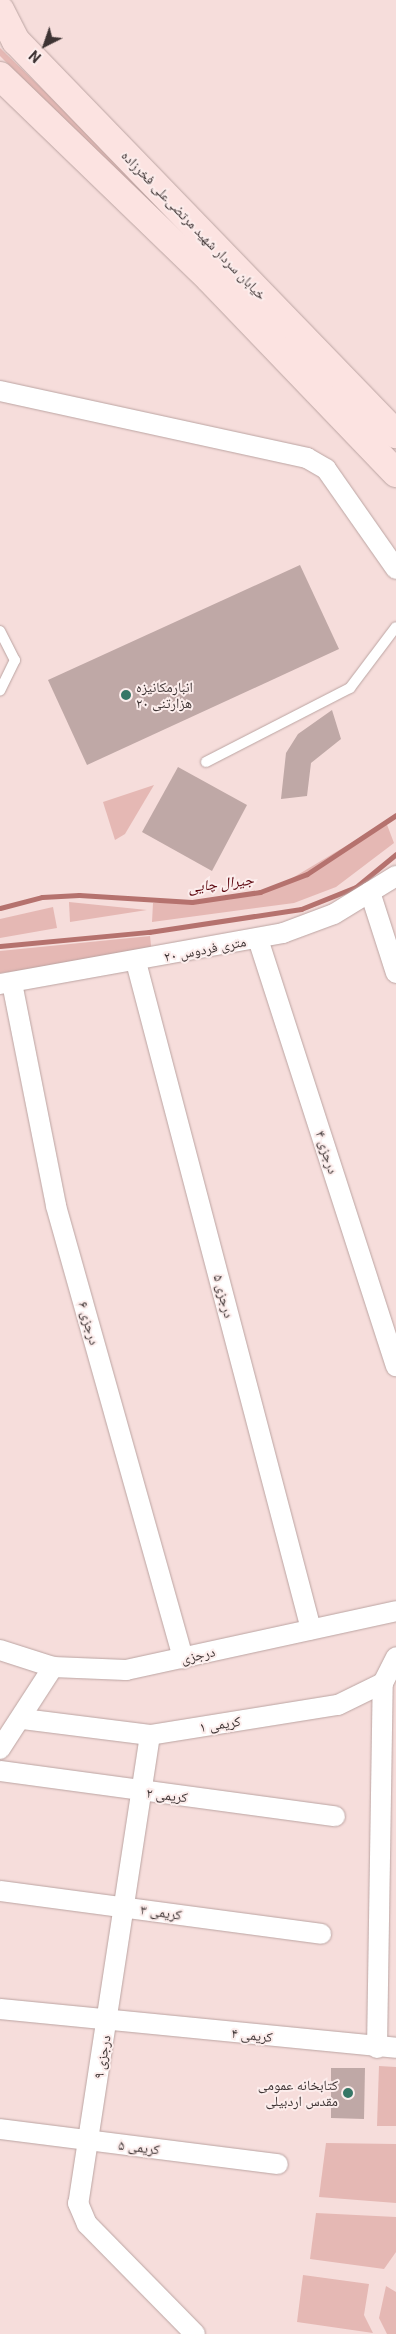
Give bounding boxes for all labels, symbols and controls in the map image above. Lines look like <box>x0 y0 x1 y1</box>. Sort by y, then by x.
north arrow <box>20 20 70 70</box>
text: N <box>26 47 44 66</box>
street label: خیابان سردار شهید مرتضی‌علی فخرزاده <box>118 147 270 303</box>
place label: انبارمکانیزه ۲۰ هزارتنی <box>136 679 193 712</box>
marker: انبارمکانیزه ۲۰ هزارتنی <box>120 689 132 701</box>
water label: جیرال چایی <box>187 871 255 897</box>
street label: ۲۰ متری فردوس <box>163 933 247 965</box>
street label: درجزی ۴ <box>312 1128 342 1176</box>
street label: درجزی ۵ <box>210 1272 238 1320</box>
street label: درجزی ۶ <box>75 1299 103 1347</box>
street label: درجزی <box>179 1643 217 1667</box>
street label: کریمی ۱ <box>198 1712 242 1736</box>
street label: کریمی ۲ <box>145 1784 189 1806</box>
street label: کریمی ۳ <box>139 1901 183 1923</box>
street label: کریمی ۴ <box>231 2024 273 2046</box>
street label: درجزی ۹ <box>90 2034 114 2080</box>
place label: کتابخانه عمومی مقدس اردبیلی <box>258 2077 338 2110</box>
marker: کتابخانه عمومی مقدس اردبیلی <box>342 2087 354 2099</box>
street label: کریمی ۵ <box>117 2136 161 2158</box>

